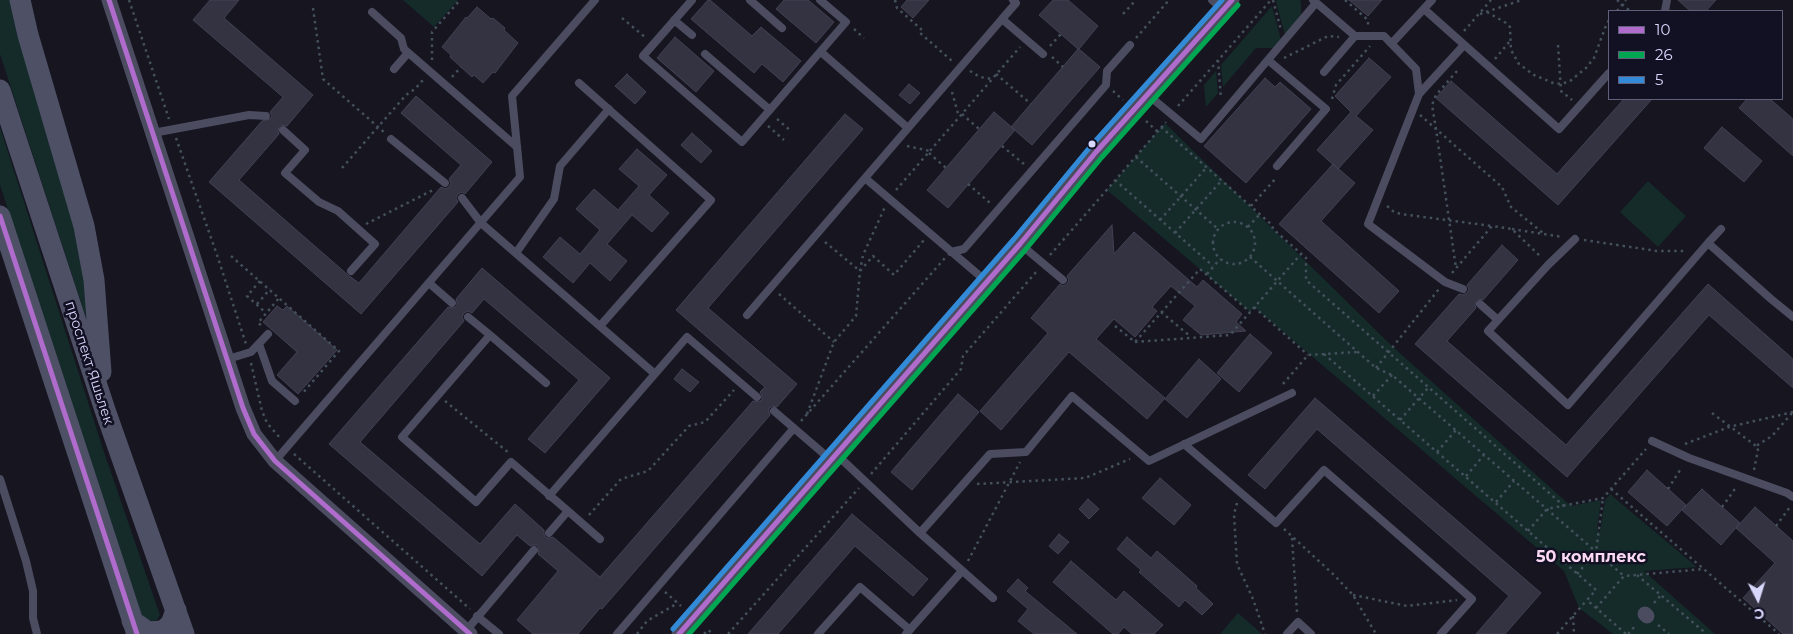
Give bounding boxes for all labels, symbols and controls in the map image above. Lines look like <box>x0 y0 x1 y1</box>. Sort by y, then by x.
legend <box>1608 10 1783 100</box>
text: 10 <box>1655 20 1670 39</box>
text: 26 <box>1655 45 1673 64</box>
text: 5 <box>1655 70 1664 89</box>
unlabelled marker <box>1087 139 1097 149</box>
street label: проспект Яшьлек <box>61 299 117 427</box>
district label: 50 комплекс <box>1536 547 1646 567</box>
north arrow <box>1733 574 1783 624</box>
text: С <box>1753 605 1765 623</box>

